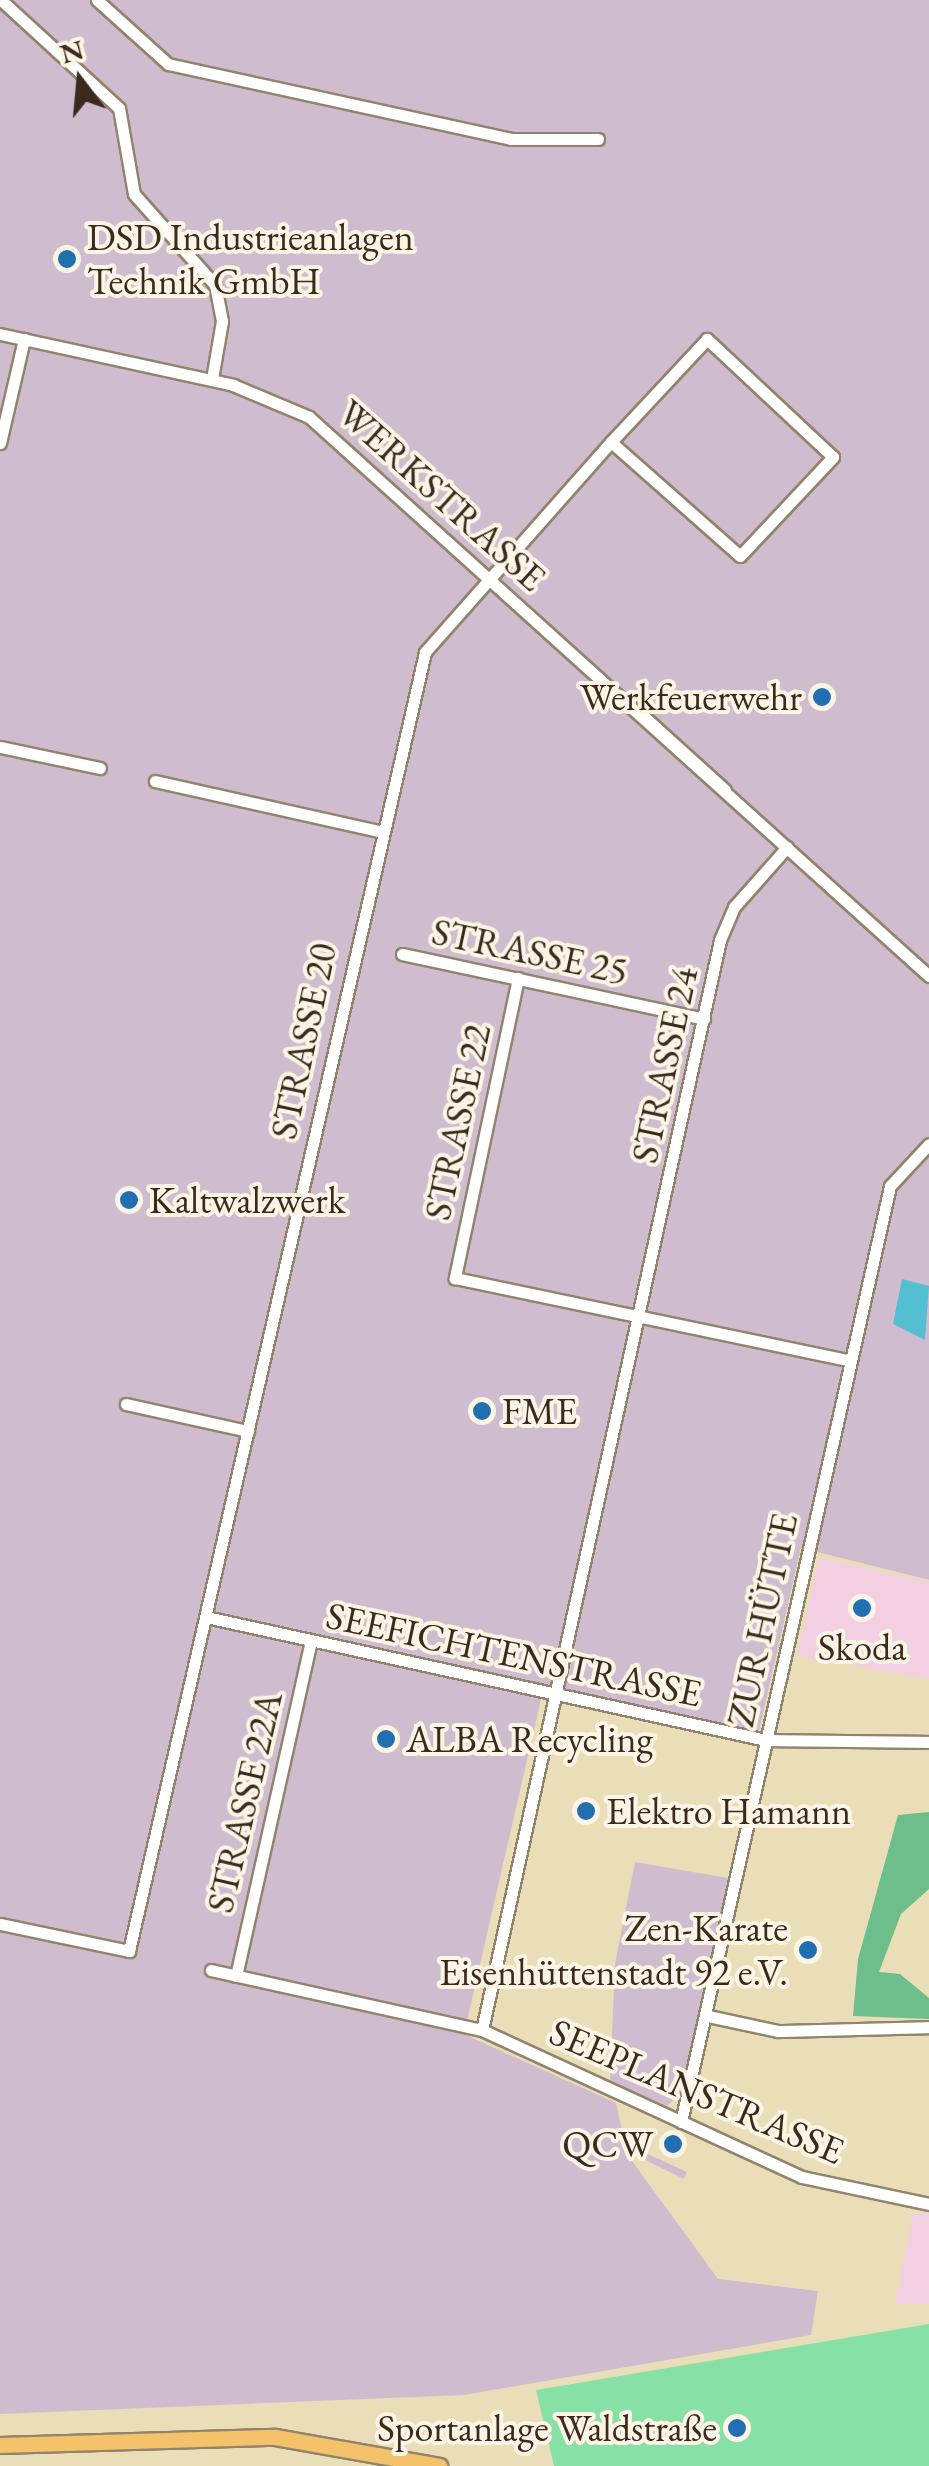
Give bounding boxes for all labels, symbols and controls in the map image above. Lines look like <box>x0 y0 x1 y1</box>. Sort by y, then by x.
north arrow <box>30 30 130 130</box>
text: N <box>56 31 88 72</box>
place label: DSD Industrieanlagen Technik GmbH <box>87 214 414 304</box>
marker: DSD Industrieanlagen Technik GmbH <box>56 248 78 270</box>
street label: WERKSTRASSE <box>329 390 555 600</box>
place label: Werkfeuerwehr <box>580 674 802 720</box>
marker: Werkfeuerwehr <box>811 686 833 708</box>
street label: STRASSE 25 <box>428 908 632 994</box>
street label: STRASSE 20 <box>260 939 346 1143</box>
street label: STRASSE 24 <box>621 963 707 1167</box>
street label: STRASSE 22 <box>414 1020 500 1224</box>
place label: Kaltwalzwerk <box>149 1177 346 1223</box>
marker: Kaltwalzwerk <box>118 1189 140 1211</box>
place label: FME <box>502 1388 577 1434</box>
marker: FME <box>471 1400 493 1422</box>
street label: ZUR HÜTTE <box>717 1509 807 1731</box>
street label: SEEFICHTENSTRASSE <box>322 1592 706 1716</box>
marker: Skoda <box>851 1597 873 1619</box>
place label: Skoda <box>818 1624 906 1670</box>
street label: STRASSE 22A <box>196 1687 292 1917</box>
place label: ALBA Recycling <box>406 1716 653 1762</box>
marker: ALBA Recycling <box>375 1728 397 1750</box>
place label: Elektro Hamann <box>606 1788 851 1834</box>
marker: Elektro Hamann <box>575 1800 597 1822</box>
place label: Zen-Karate Eisenhüttenstadt 92 e.V. <box>439 1905 788 1995</box>
marker: Zen-Karate Eisenhüttenstadt 92 e.V. <box>797 1939 819 1961</box>
street label: SEEPLANSTRASSE <box>543 2008 851 2174</box>
place label: QCW <box>562 2121 653 2167</box>
marker: QCW <box>662 2133 684 2155</box>
place label: Sportanlage Waldstraße <box>377 2405 717 2451</box>
marker: Sportanlage Waldstraße <box>726 2417 748 2439</box>

